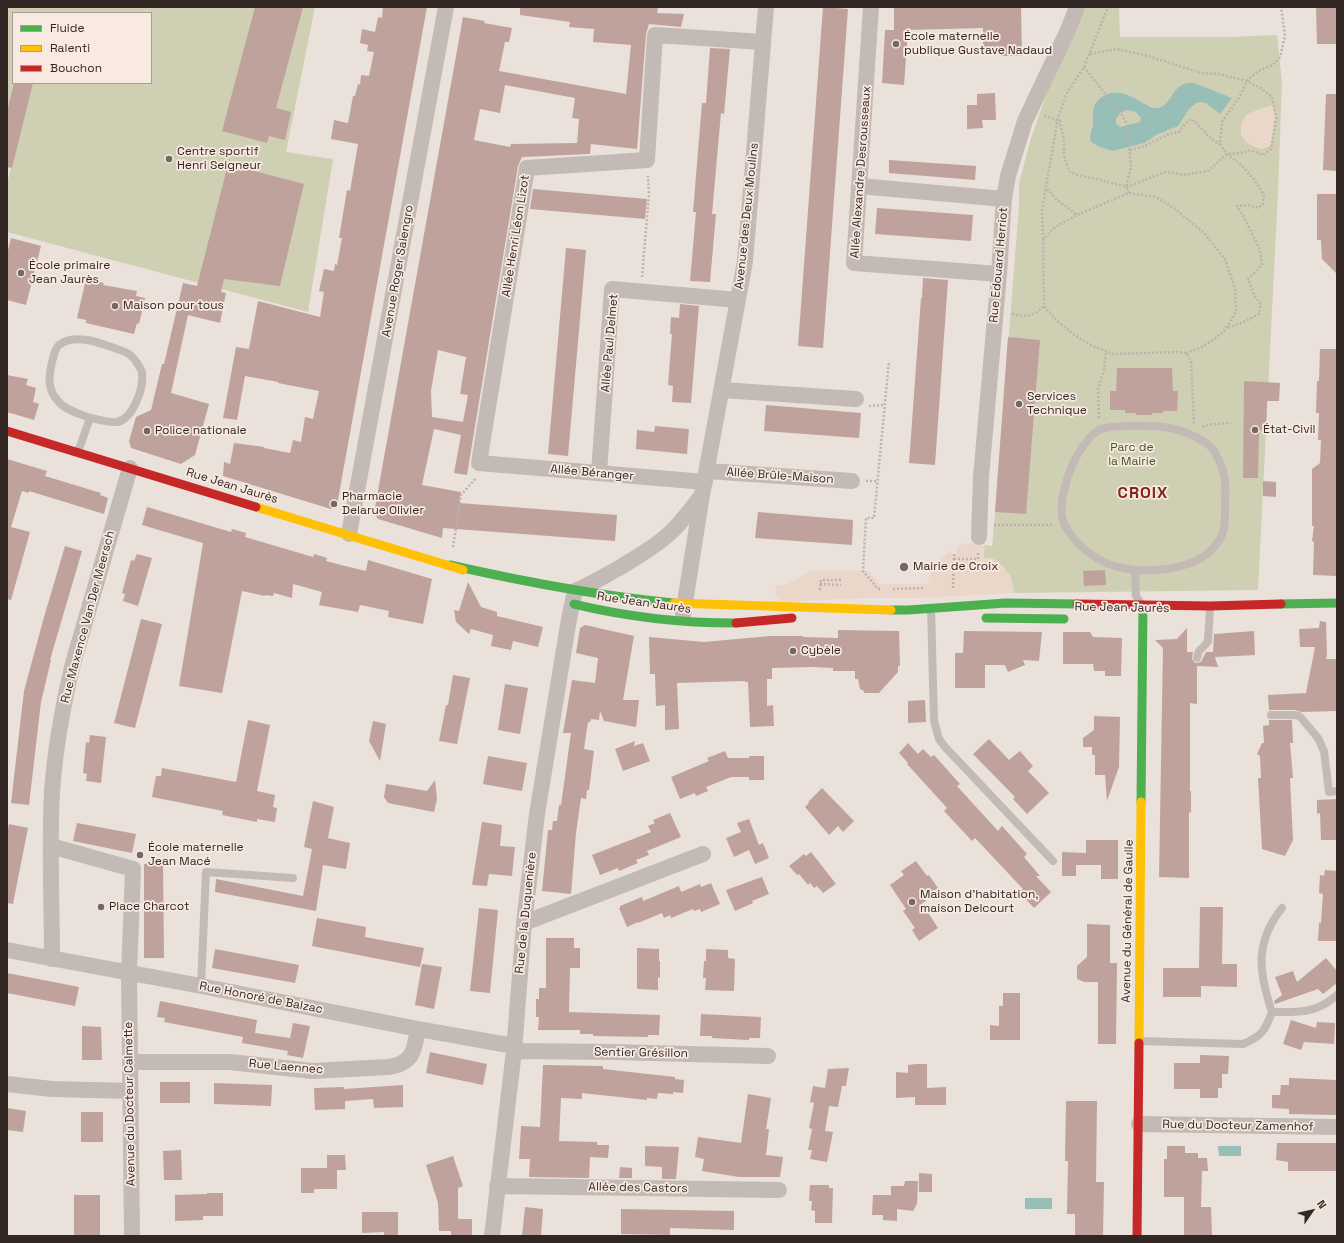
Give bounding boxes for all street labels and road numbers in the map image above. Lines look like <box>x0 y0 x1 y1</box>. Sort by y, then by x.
street label: Allée Alexandre Desrousseaux <box>848 85 874 259</box>
street label: Avenue des Deux Moulins <box>732 142 762 290</box>
street label: Allée Henri Léon Lizot <box>499 174 533 298</box>
street label: Avenue Roger Salengro <box>379 204 417 338</box>
street label: Rue Edouard Herriot <box>987 207 1011 323</box>
street label: Allée Paul Delmet <box>599 293 621 393</box>
street label: Allée Béranger <box>550 462 634 484</box>
street label: Rue Jean Jaurès <box>184 465 280 507</box>
street label: Allée Brûle-Maison <box>726 465 834 487</box>
street label: Rue Maxence Van Der Meersch <box>58 529 118 705</box>
street label: Rue Jean Jaurès <box>596 589 692 617</box>
street label: Rue Jean Jaurès <box>1074 600 1170 616</box>
street label: Avenue du Général de Gaulle <box>1119 839 1137 1003</box>
street label: Rue de la Duquenière <box>512 851 540 975</box>
street label: Rue Honoré de Balzac <box>198 979 324 1017</box>
street label: Avenue du Docteur Calmette <box>121 1022 139 1186</box>
street label: Sentier Grésillon <box>594 1045 688 1061</box>
street label: Rue Laennec <box>248 1057 324 1077</box>
street label: Rue du Docteur Zamenhof <box>1162 1117 1314 1135</box>
street label: Allée des Castors <box>588 1180 688 1196</box>

